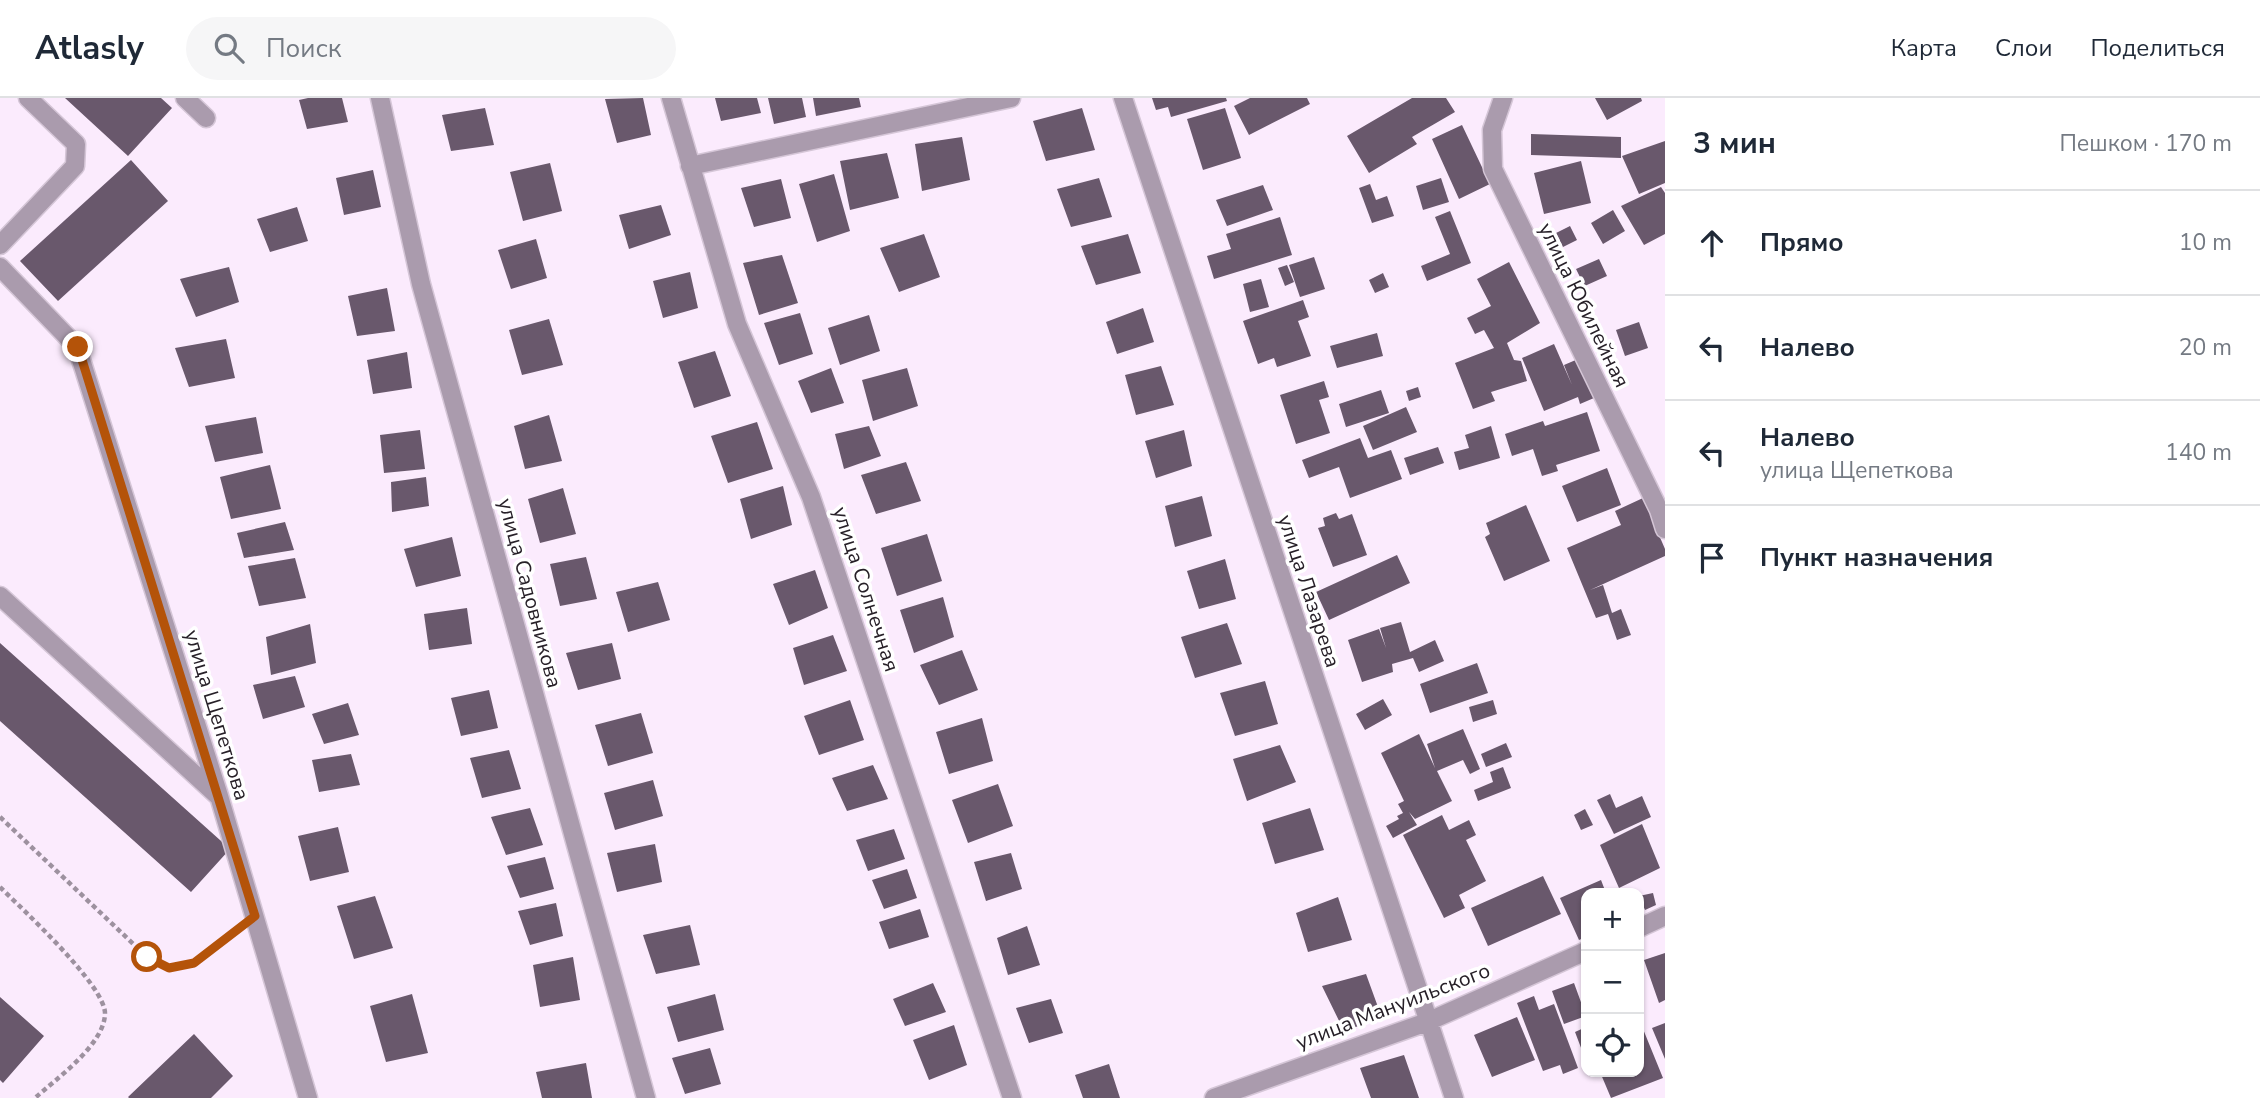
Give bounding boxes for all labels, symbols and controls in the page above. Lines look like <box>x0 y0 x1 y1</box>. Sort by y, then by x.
search box <box>186 17 676 80</box>
text: Atlasly <box>35 26 144 71</box>
icon: search <box>210 29 248 67</box>
text: Поиск <box>266 31 341 66</box>
text: Карта <box>1891 32 1957 64</box>
text: Слои <box>1995 32 2052 64</box>
text: Поделиться <box>2090 32 2225 64</box>
text: 3 мин <box>1693 123 1776 164</box>
text: Пешком · 170 m <box>2059 128 2232 159</box>
street label: улица Юбилейная <box>1532 218 1636 392</box>
icon: ahead <box>1693 224 1731 262</box>
text: Прямо <box>1760 225 1844 260</box>
text: 10 m <box>2179 227 2232 258</box>
icon: left <box>1693 329 1731 367</box>
text: Налево <box>1760 330 1855 365</box>
route end <box>62 331 93 362</box>
text: 20 m <box>2179 332 2232 363</box>
text: Налево <box>1760 420 1855 455</box>
icon: left <box>1693 434 1731 472</box>
text: 140 m <box>2165 437 2232 468</box>
text: улица Щепеткова <box>1760 455 1954 486</box>
street label: улица Садовникова <box>491 495 569 691</box>
street label: улица Солнечная <box>826 503 906 675</box>
street label: улица Лазарева <box>1271 511 1347 671</box>
icon: arrive <box>1693 539 1731 577</box>
text: Пункт назначения <box>1760 540 1993 575</box>
street label: улица Щепеткова <box>178 626 256 804</box>
map controls <box>1581 888 1644 1077</box>
button: + <box>1581 888 1644 951</box>
route start <box>131 941 162 972</box>
button: − <box>1581 951 1644 1014</box>
street label: улица Мануильского <box>1292 956 1494 1056</box>
button: locate <box>1581 1014 1644 1077</box>

